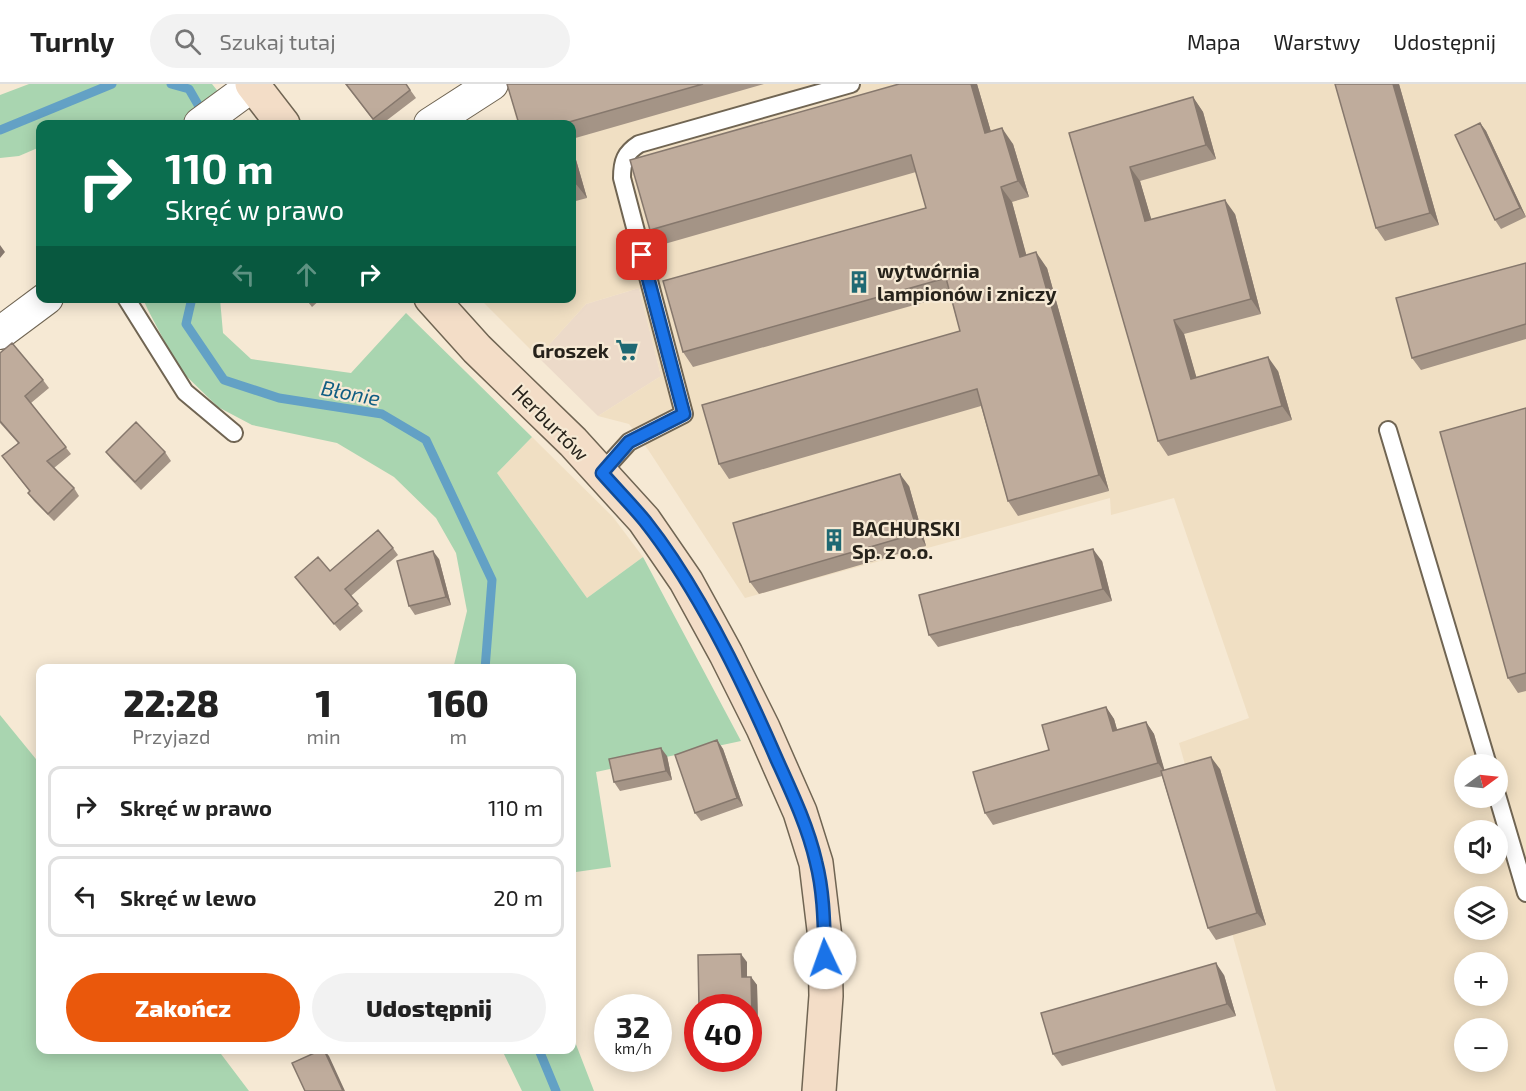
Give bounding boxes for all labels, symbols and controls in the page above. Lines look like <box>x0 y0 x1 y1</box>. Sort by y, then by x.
search box <box>150 14 570 68</box>
text: Turnly <box>30 24 114 58</box>
icon: search <box>171 25 204 58</box>
text: Szukaj tutaj <box>219 28 336 54</box>
text: Mapa <box>1187 29 1241 54</box>
text: Warstwy <box>1274 29 1360 54</box>
text: Udostępnij <box>1393 29 1496 54</box>
text: 110 m <box>165 142 274 192</box>
icon: right <box>66 144 144 222</box>
text: Skręć w prawo <box>165 193 344 225</box>
pin <box>616 229 667 280</box>
icon: arrive <box>625 238 658 271</box>
icon: left <box>227 258 260 291</box>
icon: ahead <box>290 258 323 291</box>
icon: right <box>353 258 386 291</box>
place label: wytwórnia lampionów i zniczy <box>877 258 1057 306</box>
building icon: wytwórnia lampionów i zniczy <box>846 269 872 295</box>
supermarket icon: Groszek <box>614 337 640 363</box>
place label: Groszek <box>532 338 610 362</box>
water label: Błonie <box>319 374 383 410</box>
street label: Herburtów <box>508 379 594 465</box>
place label: BACHURSKI Sp. z o.o. <box>852 516 960 563</box>
building icon: BACHURSKI Sp. z o.o. <box>821 527 847 553</box>
text: 22:28 <box>123 681 219 724</box>
text: 1 <box>315 681 332 724</box>
text: 160 <box>428 681 489 724</box>
text: Przyjazd <box>132 724 210 748</box>
text: min <box>307 724 341 748</box>
text: m <box>450 724 467 748</box>
north arrow <box>1454 754 1508 808</box>
map controls <box>1454 754 1508 1072</box>
icon: right <box>69 790 102 823</box>
text: Skręć w prawo <box>120 794 272 820</box>
text: 110 m <box>488 794 543 820</box>
button: sound <box>1454 820 1508 874</box>
icon: left <box>69 880 102 913</box>
text: Skręć w lewo <box>120 884 257 910</box>
text: 20 m <box>493 884 543 910</box>
button: layers <box>1454 886 1508 940</box>
position arrow <box>793 926 857 990</box>
button: + <box>1454 952 1508 1006</box>
button: Zakończ <box>66 973 300 1042</box>
button: Udostępnij <box>312 973 546 1042</box>
speed limit sign: 40 <box>684 994 762 1072</box>
text: 32 <box>616 1008 650 1044</box>
button: − <box>1454 1018 1508 1072</box>
text: km/h <box>614 1039 652 1057</box>

